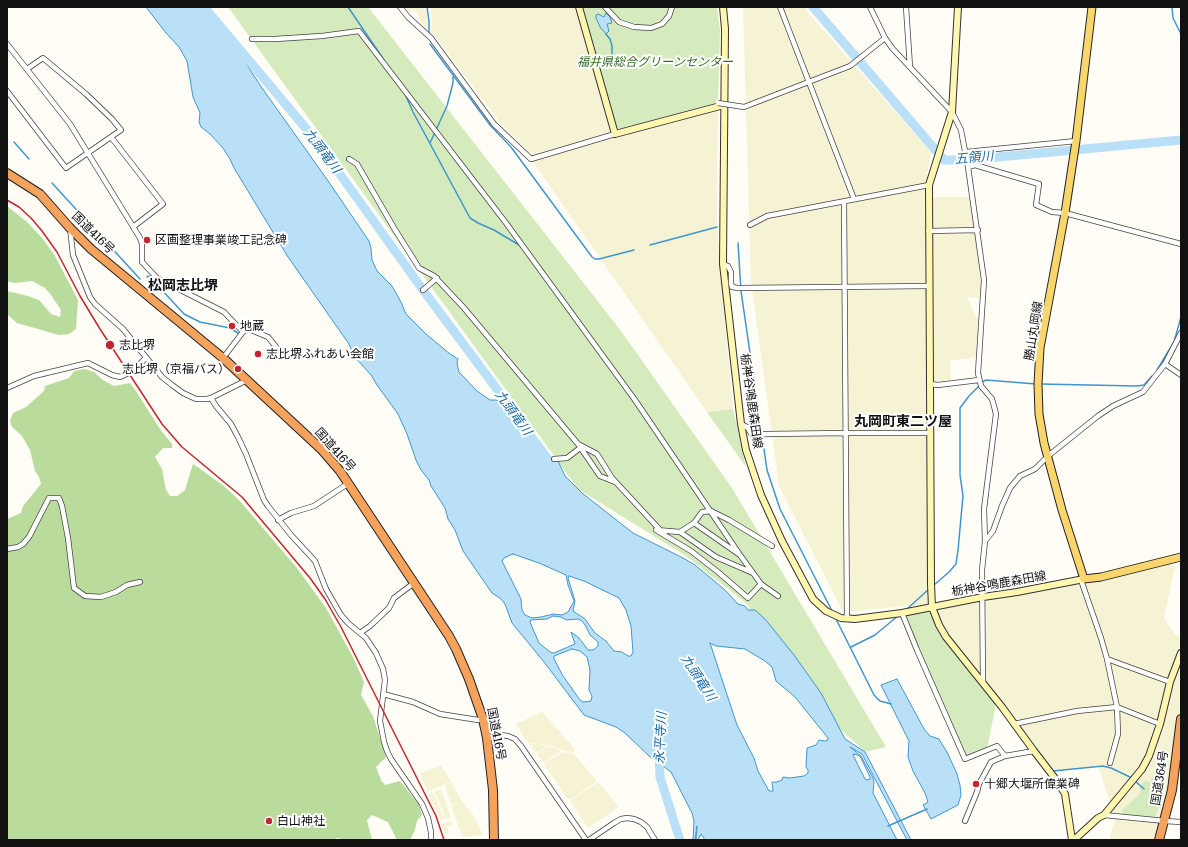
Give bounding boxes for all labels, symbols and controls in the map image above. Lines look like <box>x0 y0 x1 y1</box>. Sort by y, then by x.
park label: 福井県総合グリーンセンター <box>577 55 733 69</box>
water label: 九頭竜川 <box>300 126 344 176</box>
water label: 五領川 <box>954 149 994 167</box>
street label: 国道416号 <box>69 209 117 257</box>
place label: 区画整理事業竣工記念碑 <box>155 233 287 247</box>
marker: 区画整理事業竣工記念碑 <box>142 235 152 245</box>
district label: 松岡志比堺 <box>148 278 218 294</box>
street label: 勝山丸岡線 <box>1022 300 1046 362</box>
place label: 地蔵 <box>240 319 264 333</box>
marker: 地蔵 <box>227 321 237 331</box>
place label: 志比堺 <box>119 338 155 352</box>
marker: 志比堺 <box>104 339 116 351</box>
place label: 志比堺ふれあい会館 <box>266 347 374 361</box>
marker: 志比堺ふれあい会館 <box>253 349 263 359</box>
street label: 栃神谷鳴鹿森田線 <box>737 352 765 450</box>
place label: 志比堺（京福バス） <box>122 362 230 376</box>
marker: 志比堺（京福バス） <box>233 364 243 374</box>
water label: 九頭竜川 <box>491 387 535 439</box>
district label: 丸岡町東二ツ屋 <box>854 414 952 430</box>
street label: 国道416号 <box>312 425 358 475</box>
street label: 栃神谷鳴鹿森田線 <box>950 569 1048 599</box>
water label: 九頭竜川 <box>677 652 719 704</box>
street label: 国道416号 <box>484 706 508 762</box>
water label: 永平寺川 <box>652 712 670 764</box>
street label: 国道364号 <box>1149 749 1171 807</box>
place label: 十郷大堰所偉業碑 <box>984 777 1080 791</box>
marker: 十郷大堰所偉業碑 <box>971 779 981 789</box>
place label: 白山神社 <box>277 814 325 828</box>
marker: 白山神社 <box>264 816 274 826</box>

